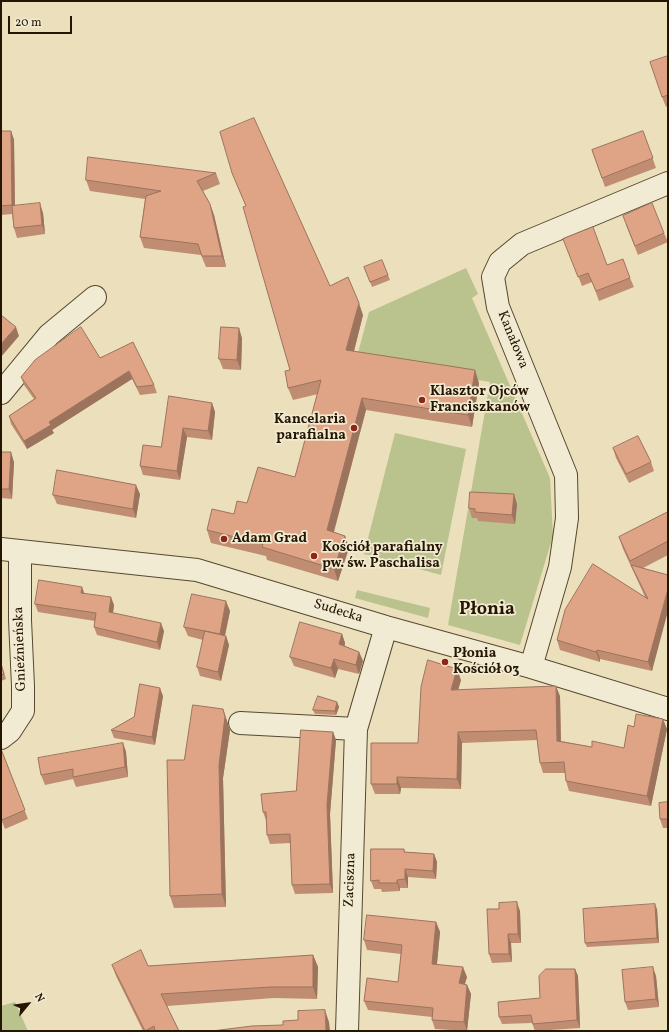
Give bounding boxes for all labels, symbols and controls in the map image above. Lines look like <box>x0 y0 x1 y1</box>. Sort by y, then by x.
scale bar <box>10 8 74 34</box>
text: 20 m <box>15 15 42 31</box>
street label: Kanałowa <box>493 309 531 371</box>
place label: Klasztor Ojców Franciszkanów <box>430 384 530 416</box>
marker: Klasztor Ojców Franciszkanów <box>417 395 427 405</box>
place label: Kancelaria parafialna <box>274 412 346 444</box>
marker: Kancelaria parafialna <box>349 423 359 433</box>
place label: Adam Grad <box>232 531 307 547</box>
marker: Adam Grad <box>219 534 229 544</box>
place label: Kościół parafialny pw. św. Paschalisa <box>322 540 443 572</box>
marker: Kościół parafialny pw. św. Paschalisa <box>309 551 319 561</box>
street label: Sudecka <box>311 597 365 627</box>
district label: Płonia <box>459 600 515 622</box>
street label: Gnieźnieńska <box>11 606 31 692</box>
place label: Płonia Kościół 03 <box>453 646 519 678</box>
marker: Płonia Kościół 03 <box>440 657 450 667</box>
street label: Zaciszna <box>342 852 360 908</box>
north arrow <box>8 984 48 1024</box>
text: N <box>30 991 47 1005</box>

